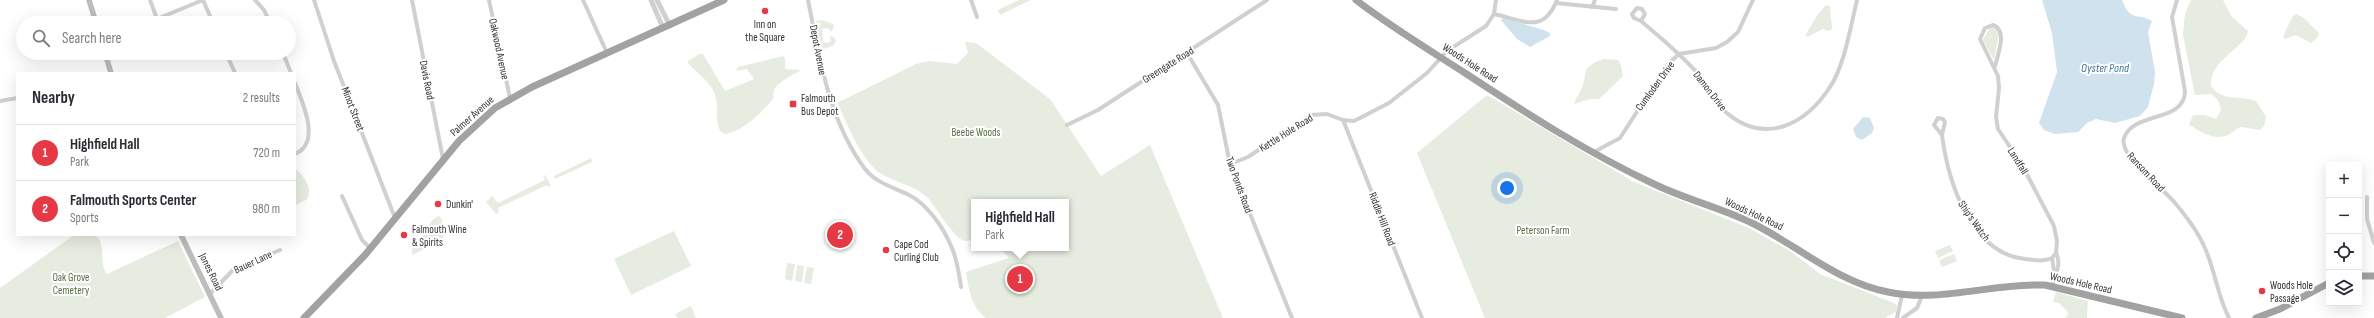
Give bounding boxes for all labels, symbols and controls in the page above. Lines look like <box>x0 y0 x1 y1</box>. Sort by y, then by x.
marker: Inn on the Square <box>760 6 770 16</box>
search box <box>16 16 296 60</box>
street label: Oakwood Avenue <box>486 17 512 81</box>
place label: Inn on the Square <box>745 18 785 44</box>
street label: Depot Avenue <box>807 24 829 76</box>
icon: search <box>30 27 52 49</box>
text: Search here <box>62 29 122 48</box>
street label: Woods Hole Road <box>1440 40 1500 86</box>
street label: Greengate Road <box>1140 44 1197 86</box>
street label: Davis Road <box>417 59 437 101</box>
street label: Cumloden Drive <box>1633 59 1677 113</box>
water label: Oyster Pond <box>2081 61 2130 76</box>
street label: Damon Drive <box>1690 69 1730 113</box>
street label: Minot Street <box>339 85 368 133</box>
text: Nearby <box>32 88 75 108</box>
text: 2 results <box>243 90 280 106</box>
place label: Falmouth Bus Depot <box>801 92 839 118</box>
street label: Palmer Avenue <box>448 93 496 139</box>
marker: Falmouth Bus Depot <box>788 99 798 109</box>
street label: Kettle Hole Road <box>1257 111 1316 155</box>
park label: Beebe Woods <box>951 126 1001 139</box>
text: Highfield Hall <box>70 135 140 154</box>
text: 1 <box>42 145 48 161</box>
text: 720 m <box>253 145 280 161</box>
street label: Landfall <box>2005 145 2031 177</box>
street label: Ransom Road <box>2124 149 2168 195</box>
text: Park <box>70 154 89 170</box>
street label: Two Ponds Road <box>1223 155 1255 215</box>
map controls <box>2326 162 2362 306</box>
button: + <box>2326 162 2362 198</box>
your location <box>1497 178 1517 198</box>
street label: Riddle Hill Road <box>1366 190 1398 248</box>
text: Falmouth Sports Center <box>70 191 196 210</box>
street label: Woods Hole Road <box>1723 195 1786 233</box>
place label: Dunkin' <box>446 198 473 211</box>
street label: Ship's Watch <box>1955 198 1993 244</box>
button: − <box>2326 198 2362 234</box>
marker: Dunkin' <box>433 199 443 209</box>
popup <box>971 199 1069 251</box>
text: 2 <box>42 201 48 217</box>
text: 980 m <box>252 201 280 217</box>
text: Highfield Hall <box>985 208 1055 227</box>
text: Sports <box>70 210 99 226</box>
pin: 2 <box>827 220 853 250</box>
place label: Falmouth Wine & Spirits <box>412 223 467 249</box>
park label: Peterson Farm <box>1516 224 1570 237</box>
text: Park <box>985 227 1004 243</box>
marker: Falmouth Wine & Spirits <box>399 230 409 240</box>
button: locate <box>2326 234 2362 270</box>
place label: Cape Cod Curling Club <box>894 238 939 264</box>
marker: Cape Cod Curling Club <box>881 245 891 255</box>
street label: Bauer Lane <box>232 248 274 276</box>
street label: Jones Road <box>196 250 226 293</box>
pin: 1 <box>1007 264 1033 294</box>
street label: Woods Hole Road <box>2049 270 2114 297</box>
button: layers <box>2326 270 2362 306</box>
park label: Oak Grove Cemetery <box>52 271 90 297</box>
place label: Woods Hole Passage <box>2270 279 2313 305</box>
marker: Woods Hole Passage <box>2257 286 2267 296</box>

